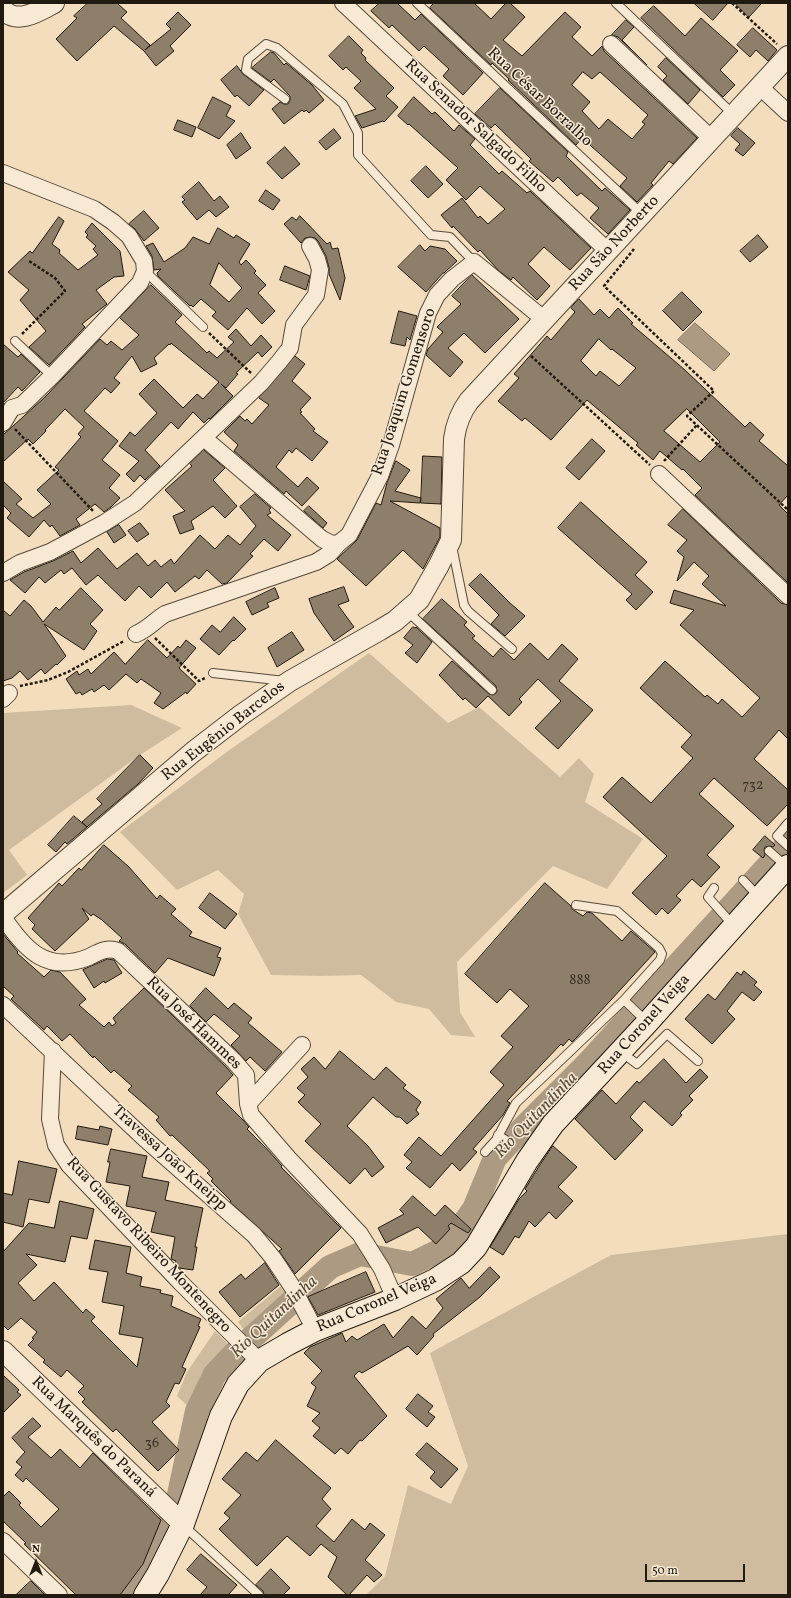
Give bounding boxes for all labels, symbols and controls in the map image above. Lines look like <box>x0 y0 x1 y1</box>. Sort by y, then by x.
street label: Rua César Borralho <box>483 44 595 152</box>
street label: Rua Senador Salgado Filho <box>400 56 550 198</box>
street label: Rua São Norberto <box>566 192 664 296</box>
street label: Rua Joaquim Gomensoro <box>369 306 441 478</box>
street label: Rua Eugênio Barcelos <box>159 678 289 786</box>
house number: 732 <box>742 778 764 794</box>
street label: Rua Coronel Veiga <box>595 971 695 1079</box>
house number: 888 <box>569 973 591 989</box>
street label: Rua José Hammes <box>141 974 245 1074</box>
water label: Rio Quitandinha <box>491 1069 583 1163</box>
street label: Travessa João Kneipp <box>107 1102 231 1216</box>
street label: Rua Gustavo Ribeiro Montenegro <box>61 1154 235 1338</box>
street label: Rua Coronel Veiga <box>314 1270 440 1338</box>
water label: Rio Quitandinha <box>227 1273 323 1363</box>
street label: Rua Marquês do Paraná <box>27 1373 159 1503</box>
house number: 36 <box>145 1436 159 1452</box>
north arrow <box>16 1542 56 1582</box>
text: N <box>32 1542 40 1557</box>
scale bar <box>647 1556 747 1582</box>
text: 50 m <box>652 1563 678 1579</box>

